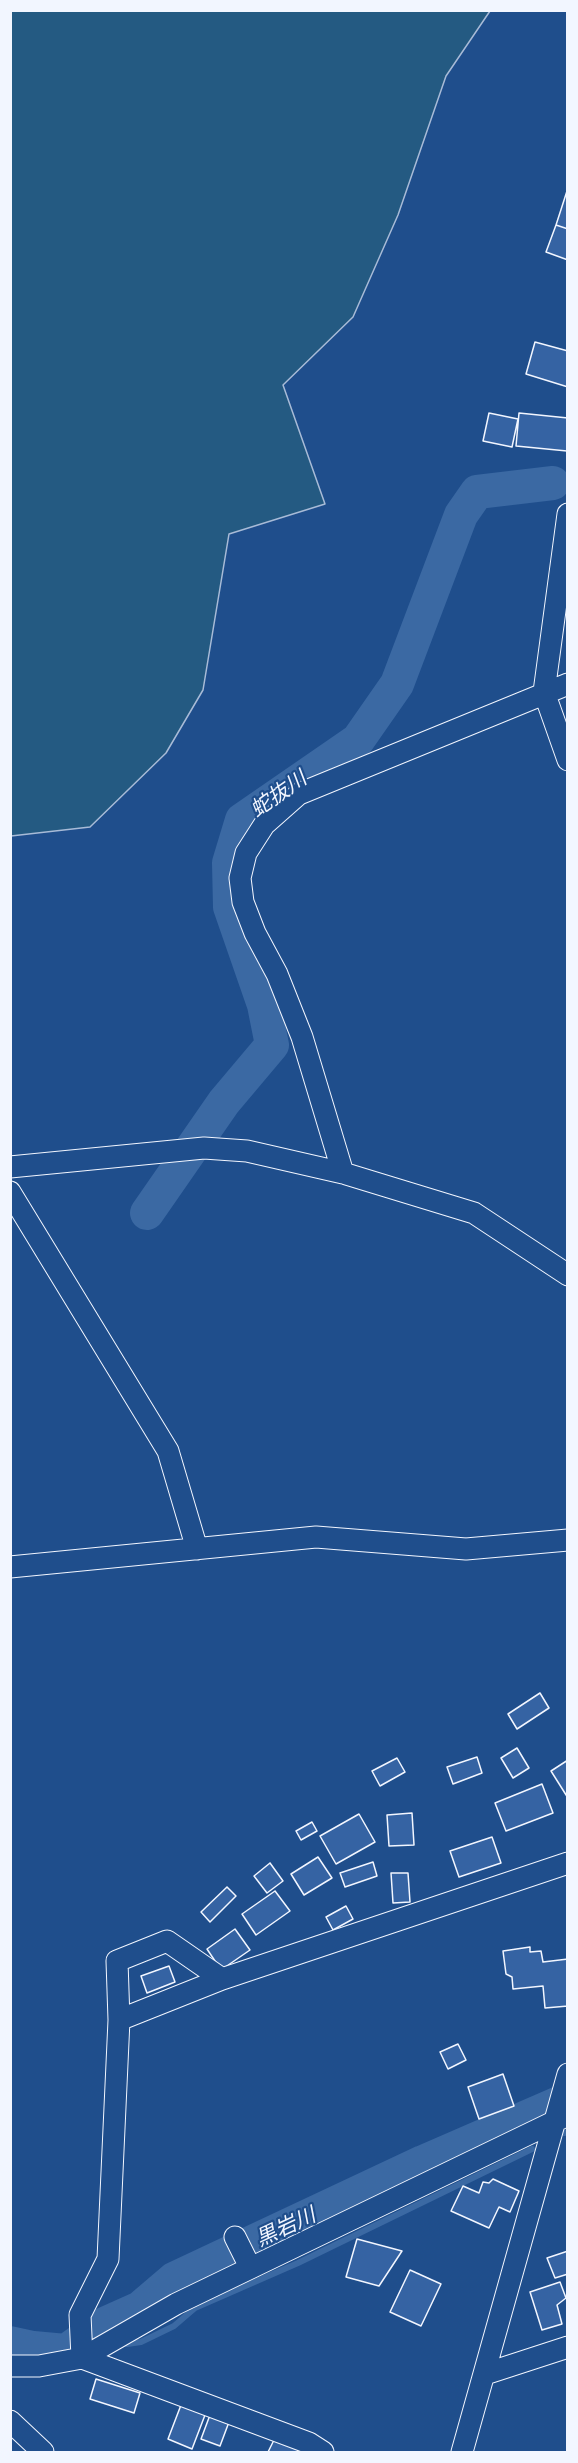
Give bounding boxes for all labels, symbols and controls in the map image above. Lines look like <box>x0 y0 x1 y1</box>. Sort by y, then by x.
water label: 蛇抜川 <box>246 767 312 823</box>
water label: 黒岩川 <box>252 2203 320 2253</box>

